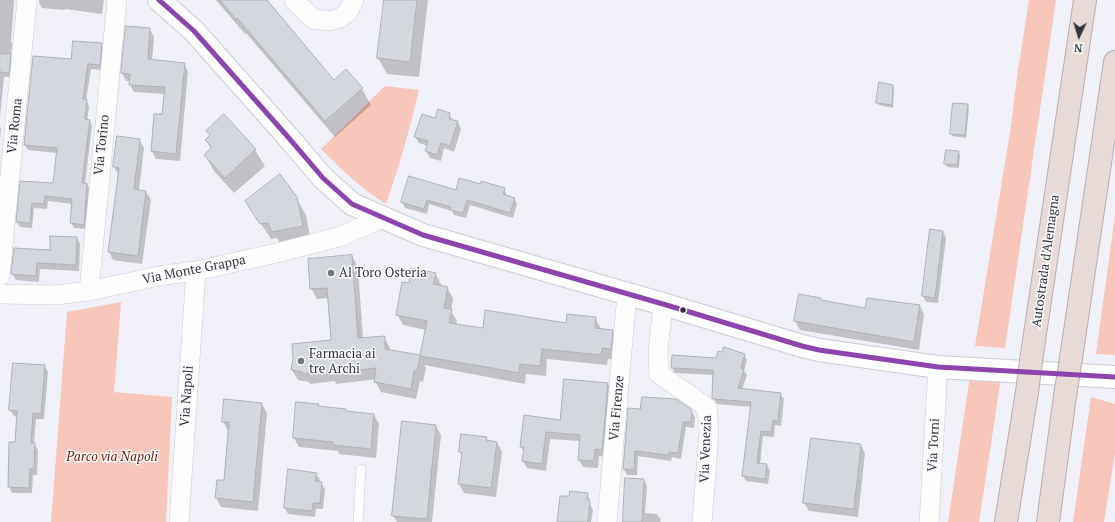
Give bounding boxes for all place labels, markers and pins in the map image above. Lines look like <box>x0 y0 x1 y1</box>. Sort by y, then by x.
place label: Al Toro Osteria <box>339 265 427 281</box>
marker: Al Toro Osteria <box>326 268 336 278</box>
unlabelled marker <box>678 305 688 315</box>
place label: Farmacia ai tre Archi <box>309 346 376 377</box>
marker: Farmacia ai tre Archi <box>296 356 306 366</box>

